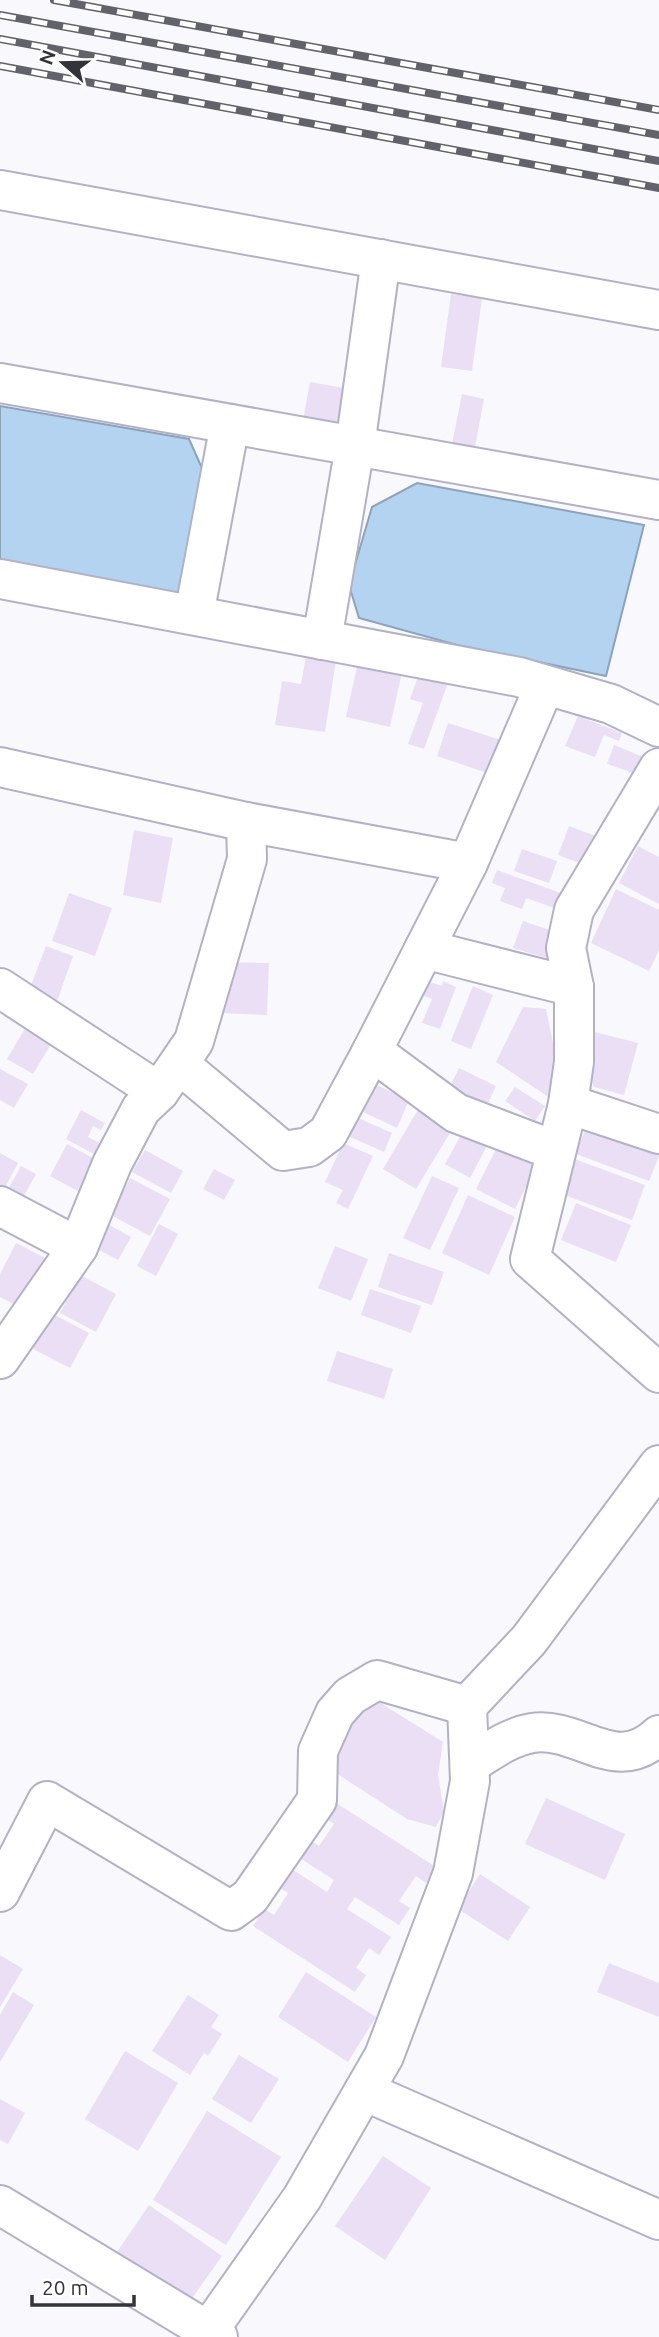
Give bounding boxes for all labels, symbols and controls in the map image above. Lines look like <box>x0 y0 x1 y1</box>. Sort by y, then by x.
north arrow <box>28 28 98 98</box>
text: N <box>34 47 60 68</box>
scale bar <box>32 2264 133 2308</box>
text: 20 m <box>42 2275 89 2299</box>

